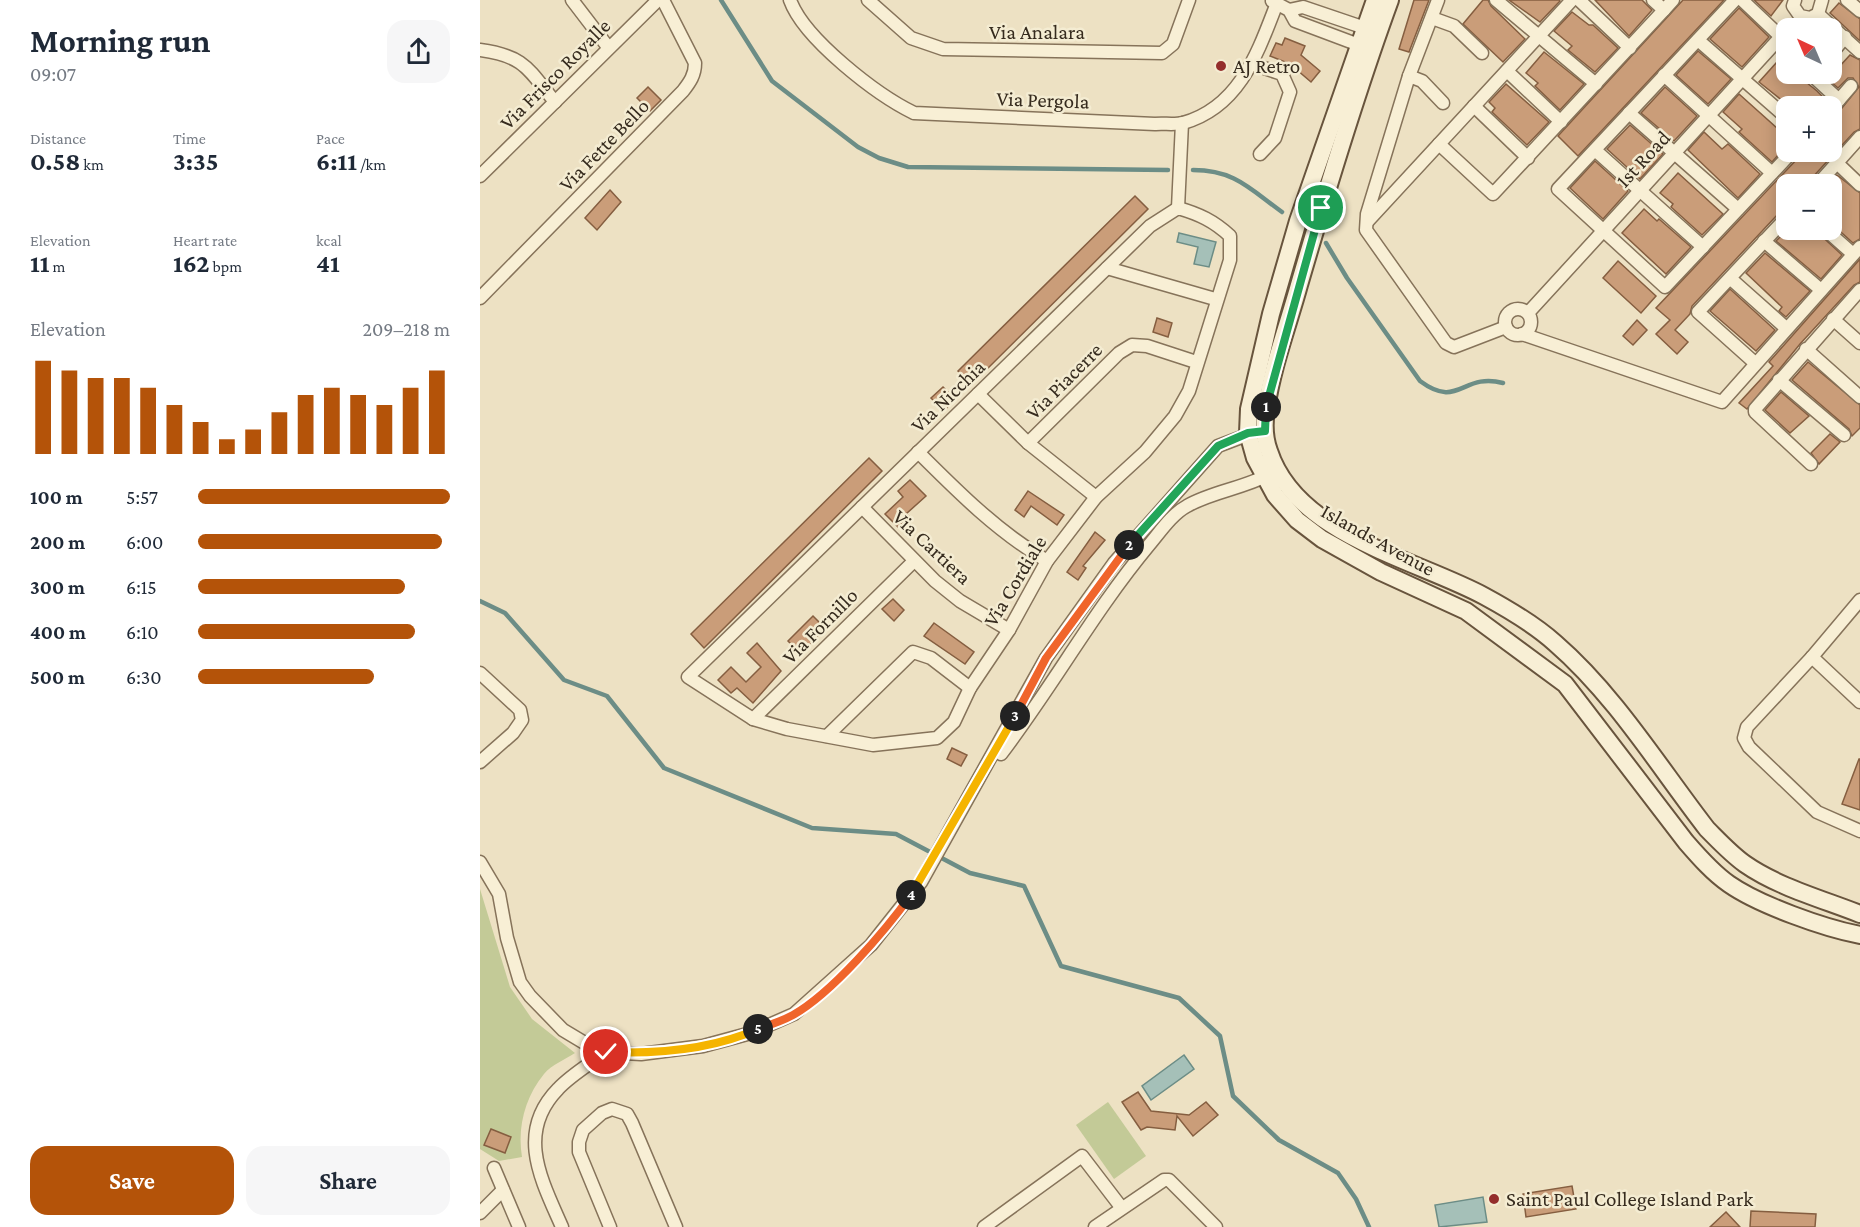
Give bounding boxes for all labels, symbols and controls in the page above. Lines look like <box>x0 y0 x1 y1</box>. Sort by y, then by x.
street label: Via Frisco Royalle <box>495 14 615 134</box>
north arrow <box>1776 18 1842 84</box>
map controls <box>1776 18 1842 240</box>
button: share <box>387 20 450 83</box>
street label: Via Analara <box>989 20 1085 44</box>
text: Morning run <box>30 22 211 59</box>
place label: AJ Retro <box>1233 54 1300 78</box>
marker: AJ Retro <box>1214 59 1228 73</box>
text: 09:07 <box>30 63 76 85</box>
street label: Via Pergola <box>996 86 1090 114</box>
street label: Via Fette Bello <box>554 94 654 196</box>
button: + <box>1776 96 1842 162</box>
street label: 1st Road <box>1611 126 1675 192</box>
text: Distance <box>30 130 86 147</box>
text: Time <box>173 130 206 147</box>
text: Pace <box>316 130 345 147</box>
text: 0.58 <box>30 147 80 176</box>
text: 3:35 <box>173 147 218 176</box>
text: 6:11 <box>316 147 357 176</box>
text: km <box>80 156 104 173</box>
text: /km <box>357 156 386 173</box>
button: − <box>1776 174 1842 240</box>
pin <box>1295 182 1346 233</box>
icon: arrive <box>1304 191 1337 224</box>
text: Elevation <box>30 232 91 249</box>
text: Heart rate <box>173 232 237 249</box>
text: kcal <box>316 232 342 249</box>
text: 11 <box>30 249 49 278</box>
text: 162 <box>173 249 210 278</box>
text: 41 <box>316 249 340 278</box>
text: m <box>49 258 65 275</box>
text: bpm <box>210 258 242 275</box>
text: Elevation <box>30 318 106 340</box>
text: 209–218 m <box>362 318 450 340</box>
street label: Via Piacerre <box>1021 338 1107 424</box>
street label: Via Nicchia <box>906 355 990 437</box>
pin: 1 <box>1251 392 1281 422</box>
text: 1 <box>1263 398 1269 415</box>
text: 100 m <box>30 486 83 508</box>
text: 5:57 <box>126 486 158 508</box>
street label: Islands Avenue <box>1317 499 1439 581</box>
street label: Via Cartiera <box>888 505 976 590</box>
pin: 2 <box>1114 530 1144 560</box>
text: 200 m <box>30 531 85 553</box>
text: 6:00 <box>126 531 163 553</box>
street label: Via Cordiale <box>979 531 1051 631</box>
text: 2 <box>1125 536 1133 553</box>
text: 300 m <box>30 576 85 598</box>
text: 6:15 <box>126 576 157 598</box>
street label: Via Fornillo <box>777 583 863 669</box>
text: 400 m <box>30 621 86 643</box>
text: 6:10 <box>126 621 159 643</box>
text: 500 m <box>30 666 85 688</box>
text: 6:30 <box>126 666 162 688</box>
pin: 3 <box>1000 701 1030 731</box>
text: 3 <box>1011 707 1019 724</box>
pin: 4 <box>896 880 926 910</box>
text: 4 <box>907 886 915 903</box>
pin: 5 <box>743 1014 773 1044</box>
text: 5 <box>754 1020 762 1037</box>
pin <box>580 1026 631 1077</box>
icon: check <box>589 1035 622 1068</box>
button: Save <box>30 1146 234 1215</box>
button: Share <box>246 1146 450 1215</box>
place label: Saint Paul College Island Park <box>1506 1187 1753 1211</box>
marker: Saint Paul College Island Park <box>1487 1192 1501 1206</box>

